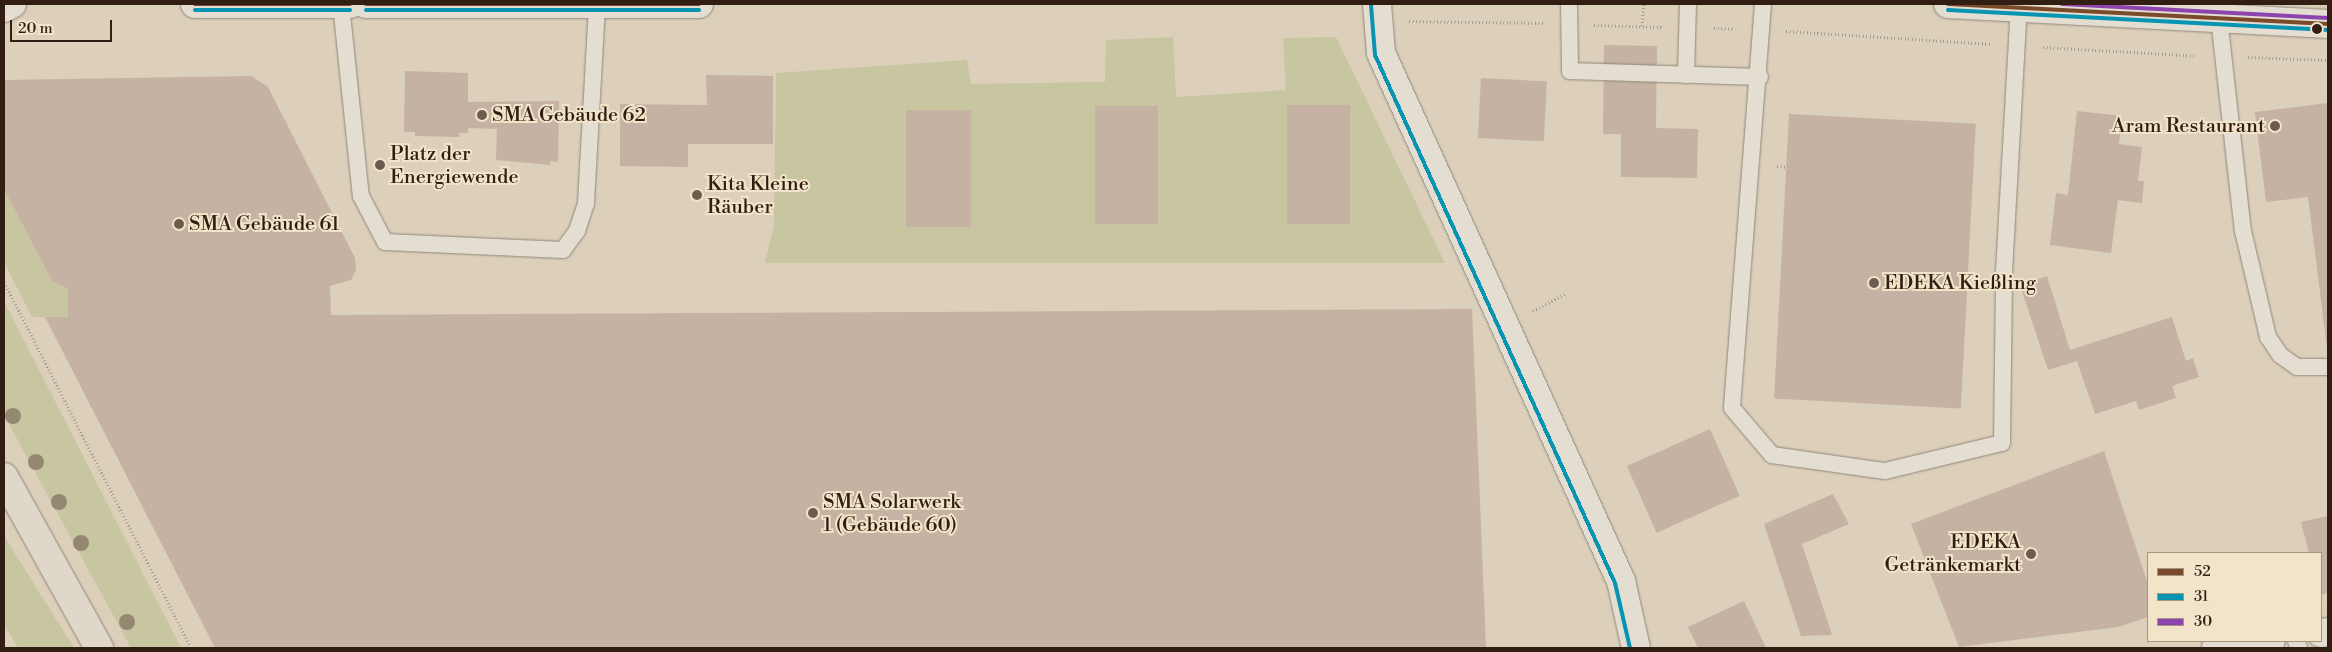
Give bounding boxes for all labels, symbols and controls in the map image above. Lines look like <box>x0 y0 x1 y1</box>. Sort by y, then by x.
scale bar <box>12 10 115 42</box>
text: 20 m <box>18 19 53 38</box>
unlabelled marker <box>2312 24 2322 34</box>
place label: SMA Gebäude 62 <box>492 103 646 127</box>
marker: SMA Gebäude 62 <box>476 109 488 121</box>
place label: Aram Restaurant <box>2112 114 2265 138</box>
marker: Aram Restaurant <box>2269 120 2281 132</box>
place label: Platz der Energiewende <box>390 142 518 189</box>
marker: Platz der Energiewende <box>374 159 386 171</box>
place label: Kita Kleine Räuber <box>707 172 809 219</box>
marker: Kita Kleine Räuber <box>691 189 703 201</box>
place label: SMA Gebäude 61 <box>189 212 340 236</box>
marker: SMA Gebäude 61 <box>173 218 185 230</box>
place label: EDEKA Kießling <box>1884 271 2036 295</box>
marker: EDEKA Kießling <box>1868 277 1880 289</box>
place label: SMA Solarwerk 1 (Gebäude 60) <box>823 490 961 537</box>
marker: SMA Solarwerk 1 (Gebäude 60) <box>807 507 819 519</box>
place label: EDEKA Getränkemarkt <box>1885 530 2021 577</box>
marker: EDEKA Getränkemarkt <box>2025 548 2037 560</box>
legend <box>2147 552 2322 642</box>
text: 52 <box>2194 562 2211 581</box>
text: 31 <box>2194 587 2208 606</box>
text: 30 <box>2194 612 2212 631</box>

